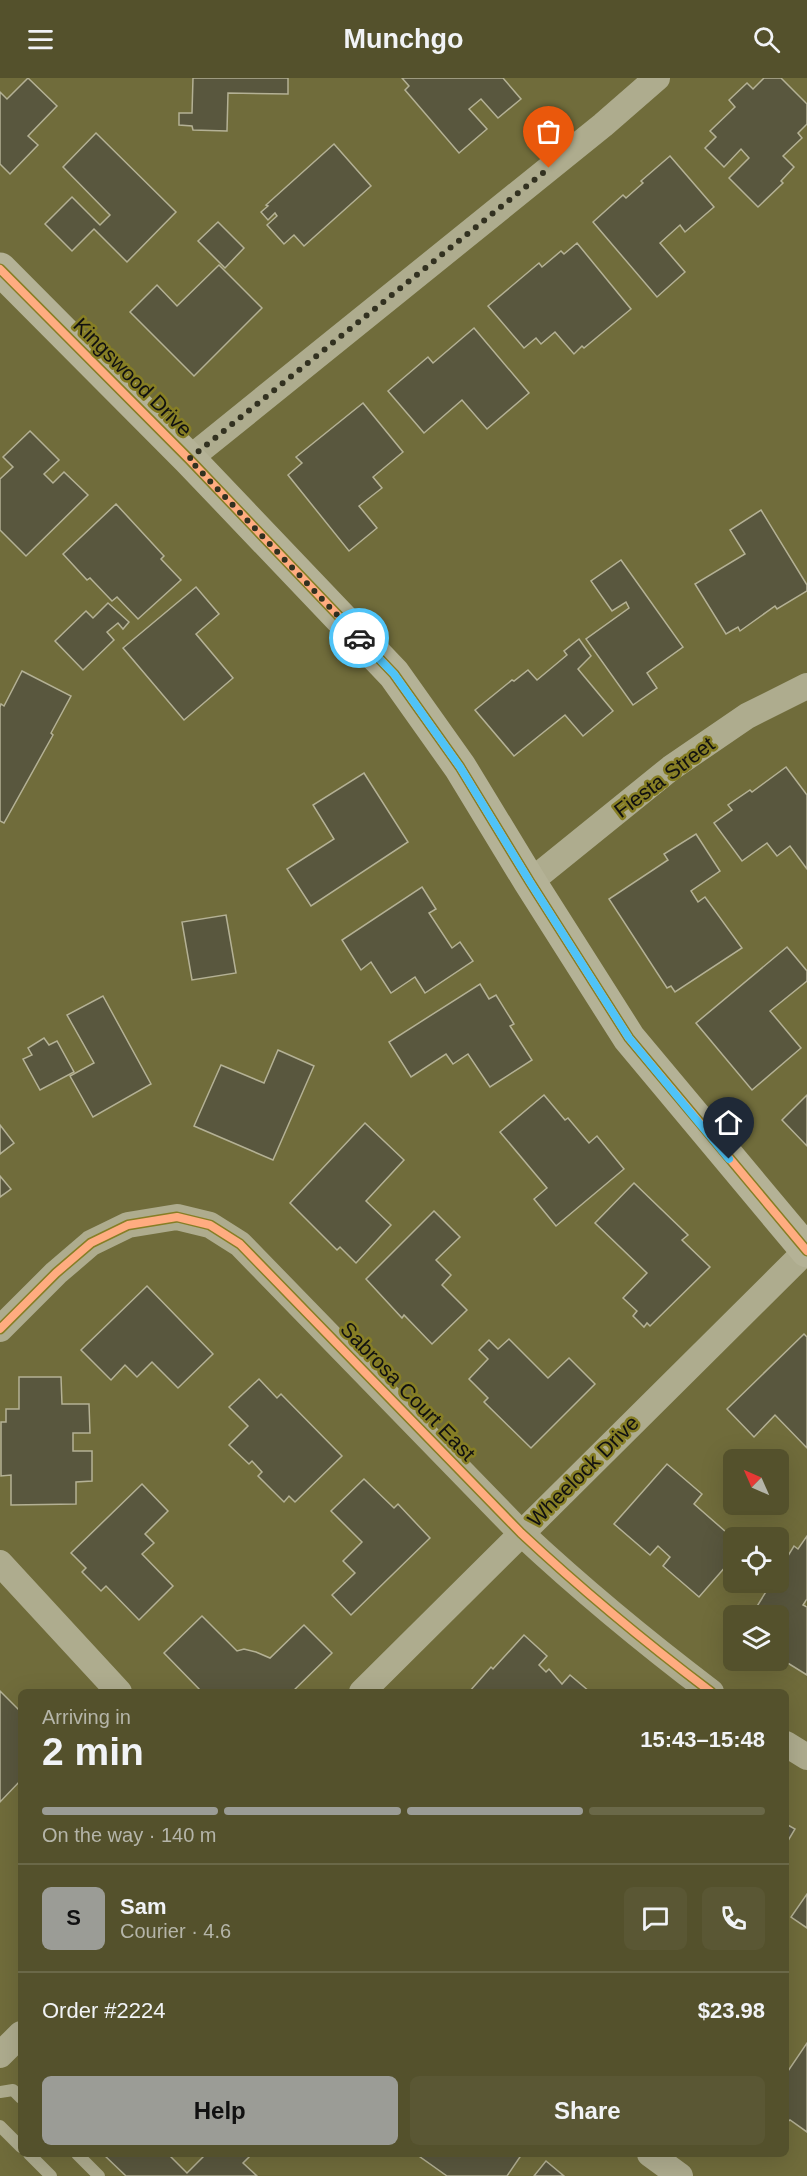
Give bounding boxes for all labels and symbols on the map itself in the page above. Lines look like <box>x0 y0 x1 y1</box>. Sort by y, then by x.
pin <box>523 106 574 168</box>
street label: Kingswood Drive <box>69 313 197 441</box>
courier <box>329 608 389 668</box>
street label: Fiesta Street <box>610 732 719 822</box>
pin <box>703 1097 754 1159</box>
street label: Sabrosa Court East <box>336 1317 480 1465</box>
street label: Wheelock Drive <box>523 1411 643 1531</box>
north arrow <box>723 1449 789 1515</box>

